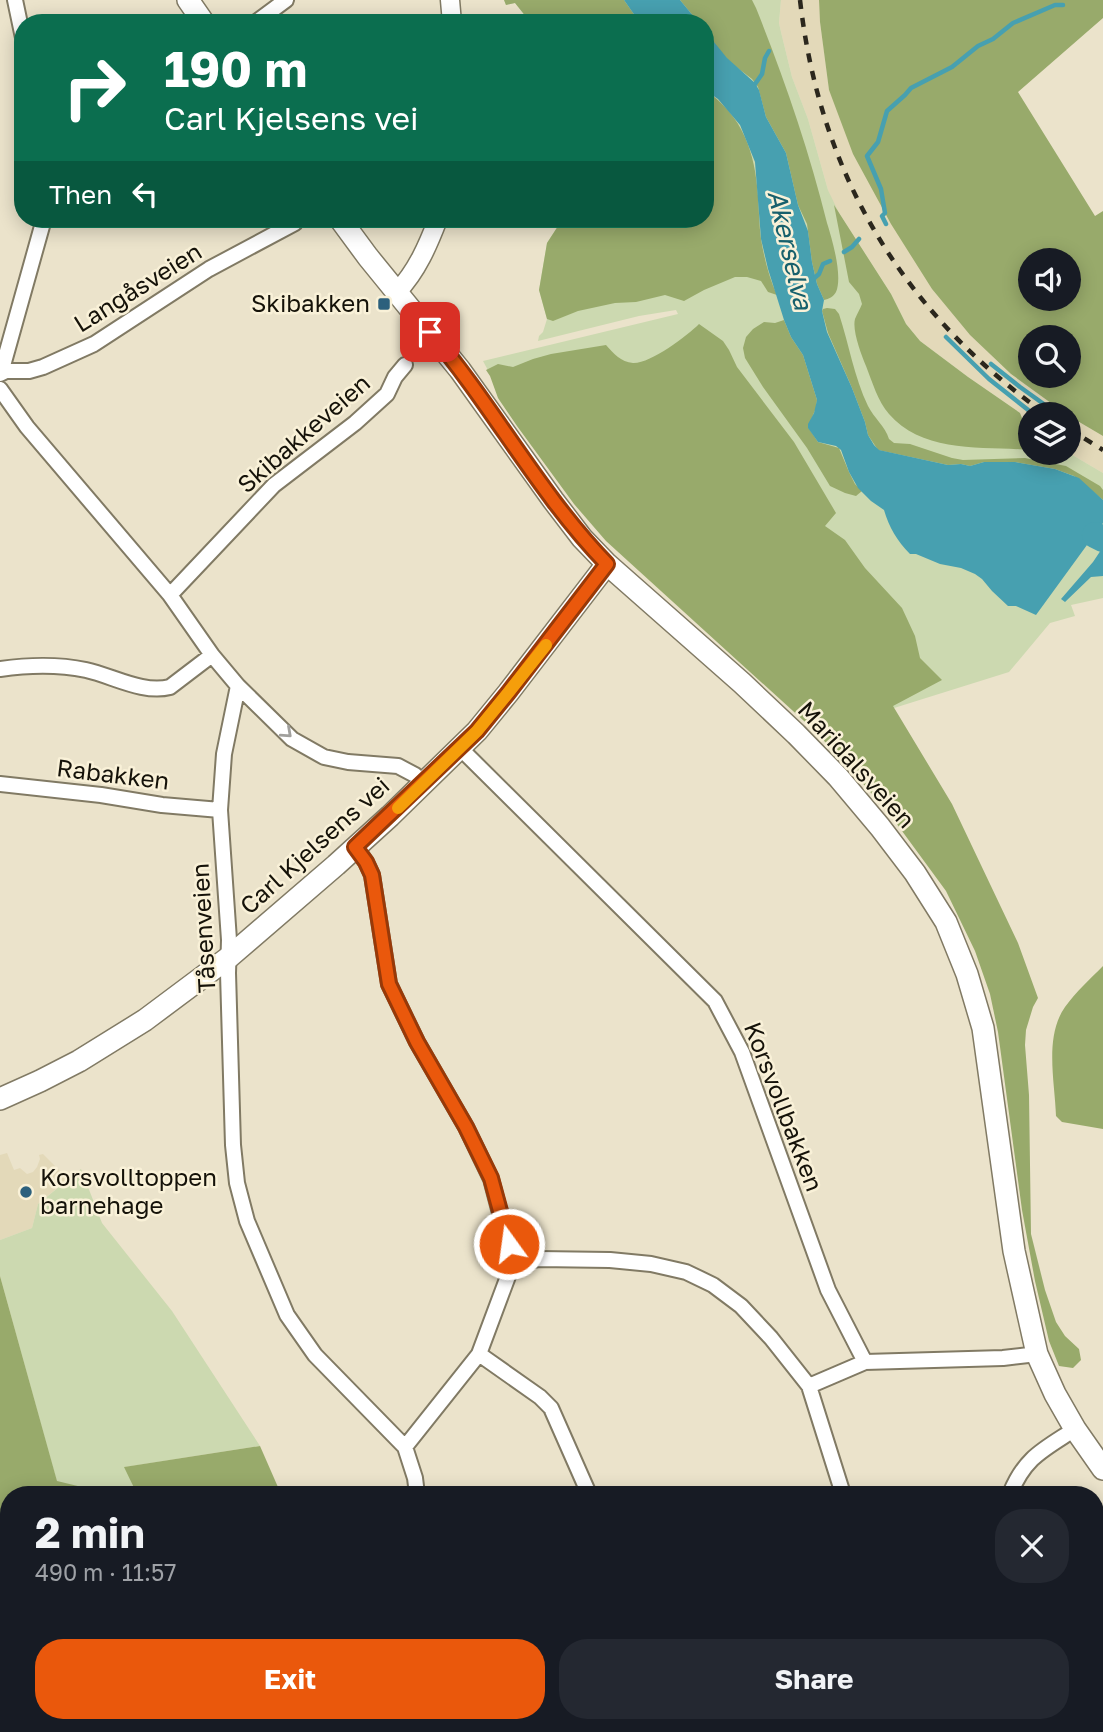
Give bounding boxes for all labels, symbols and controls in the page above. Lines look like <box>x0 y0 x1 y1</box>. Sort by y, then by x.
text: 190 m <box>164 39 307 98</box>
icon: right <box>49 42 140 133</box>
text: Carl Kjelsens vei <box>164 99 419 137</box>
icon: left <box>126 175 164 213</box>
text: Then <box>49 179 112 210</box>
water label: Akerselva <box>762 187 820 314</box>
street label: Langåsveien <box>68 236 206 338</box>
map controls <box>1018 248 1081 465</box>
button: sound <box>1018 248 1081 311</box>
place label: Skibakken <box>251 288 370 317</box>
marker: Skibakken <box>376 296 392 312</box>
pin <box>400 302 460 362</box>
icon: arrive <box>411 313 449 351</box>
button: search <box>1018 325 1081 388</box>
street label: Skibakkeveien <box>231 368 375 498</box>
button: layers <box>1018 402 1081 465</box>
street label: Maridalsveien <box>793 695 922 833</box>
one-way arrow <box>279 725 292 737</box>
street label: Rabakken <box>55 752 171 795</box>
street label: Carl Kjelsens vei <box>233 770 395 920</box>
street label: Tåsenveien <box>185 862 220 994</box>
street label: Korsvollbakken <box>739 1018 830 1195</box>
place label: Korsvolltoppen barnehage <box>40 1162 217 1219</box>
marker: Korsvolltoppen barnehage <box>18 1184 34 1200</box>
position arrow <box>472 1207 546 1281</box>
text: 2 min <box>35 1507 145 1557</box>
button: close <box>995 1509 1069 1583</box>
text: 490 m · 11:57 <box>35 1558 176 1586</box>
button: Exit <box>35 1639 545 1719</box>
button: Share <box>559 1639 1069 1719</box>

